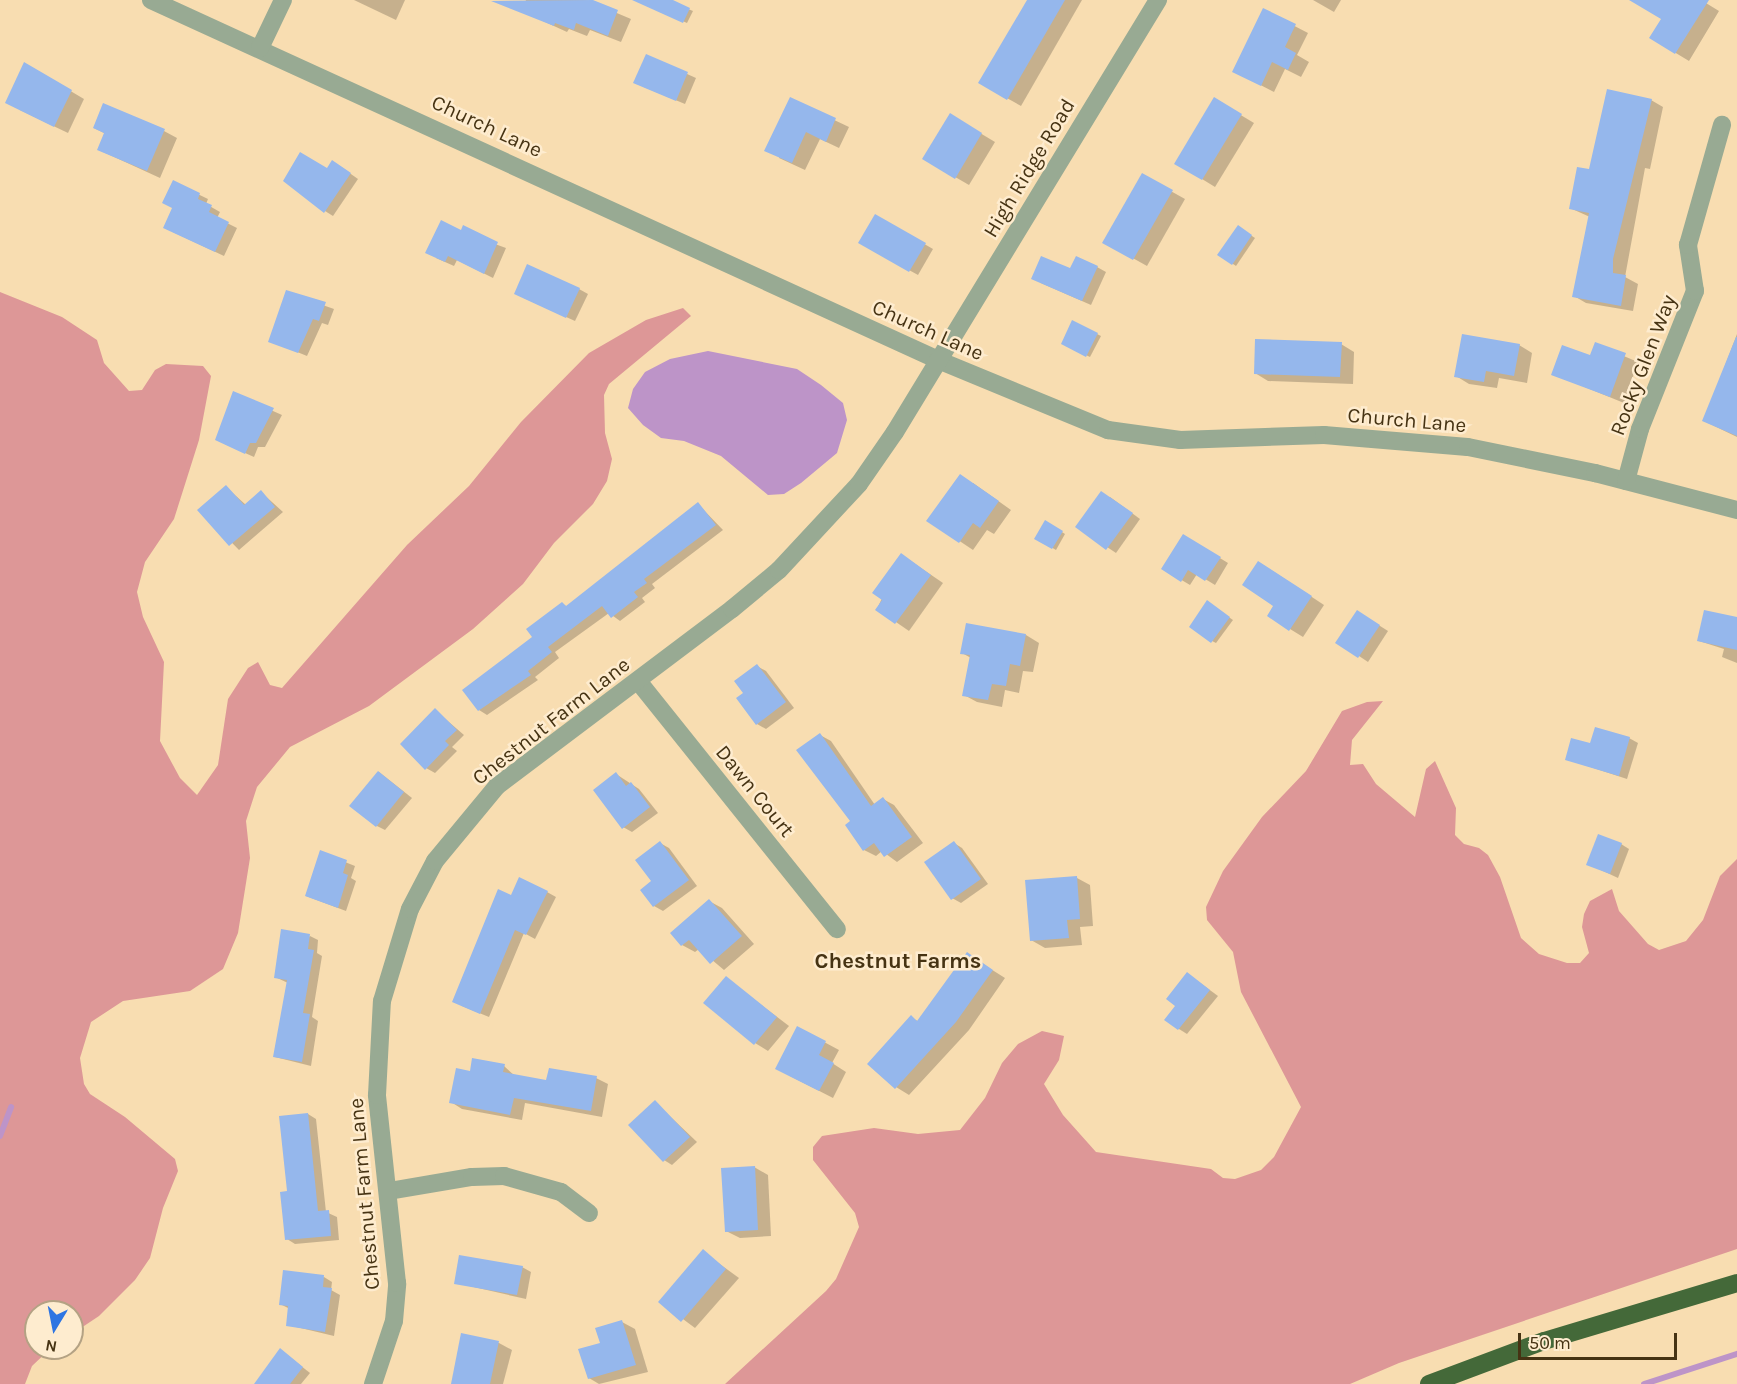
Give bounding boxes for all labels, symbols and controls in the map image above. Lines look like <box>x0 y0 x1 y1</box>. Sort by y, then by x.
street label: Church Lane <box>428 89 546 163</box>
street label: High Ridge Road <box>978 94 1080 242</box>
street label: Rocky Glen Way <box>1605 291 1681 439</box>
street label: Church Lane <box>868 294 988 366</box>
street label: Church Lane <box>1347 402 1467 438</box>
street label: Chestnut Farm Lane <box>467 652 635 790</box>
street label: Dawn Court <box>710 740 800 842</box>
district label: Chestnut Farms <box>815 949 981 975</box>
street label: Chestnut Farm Lane <box>343 1097 385 1291</box>
north arrow <box>24 1300 84 1360</box>
scale bar <box>1521 1321 1680 1359</box>
text: 50 m <box>1529 1332 1571 1354</box>
text: N <box>44 1336 58 1357</box>

